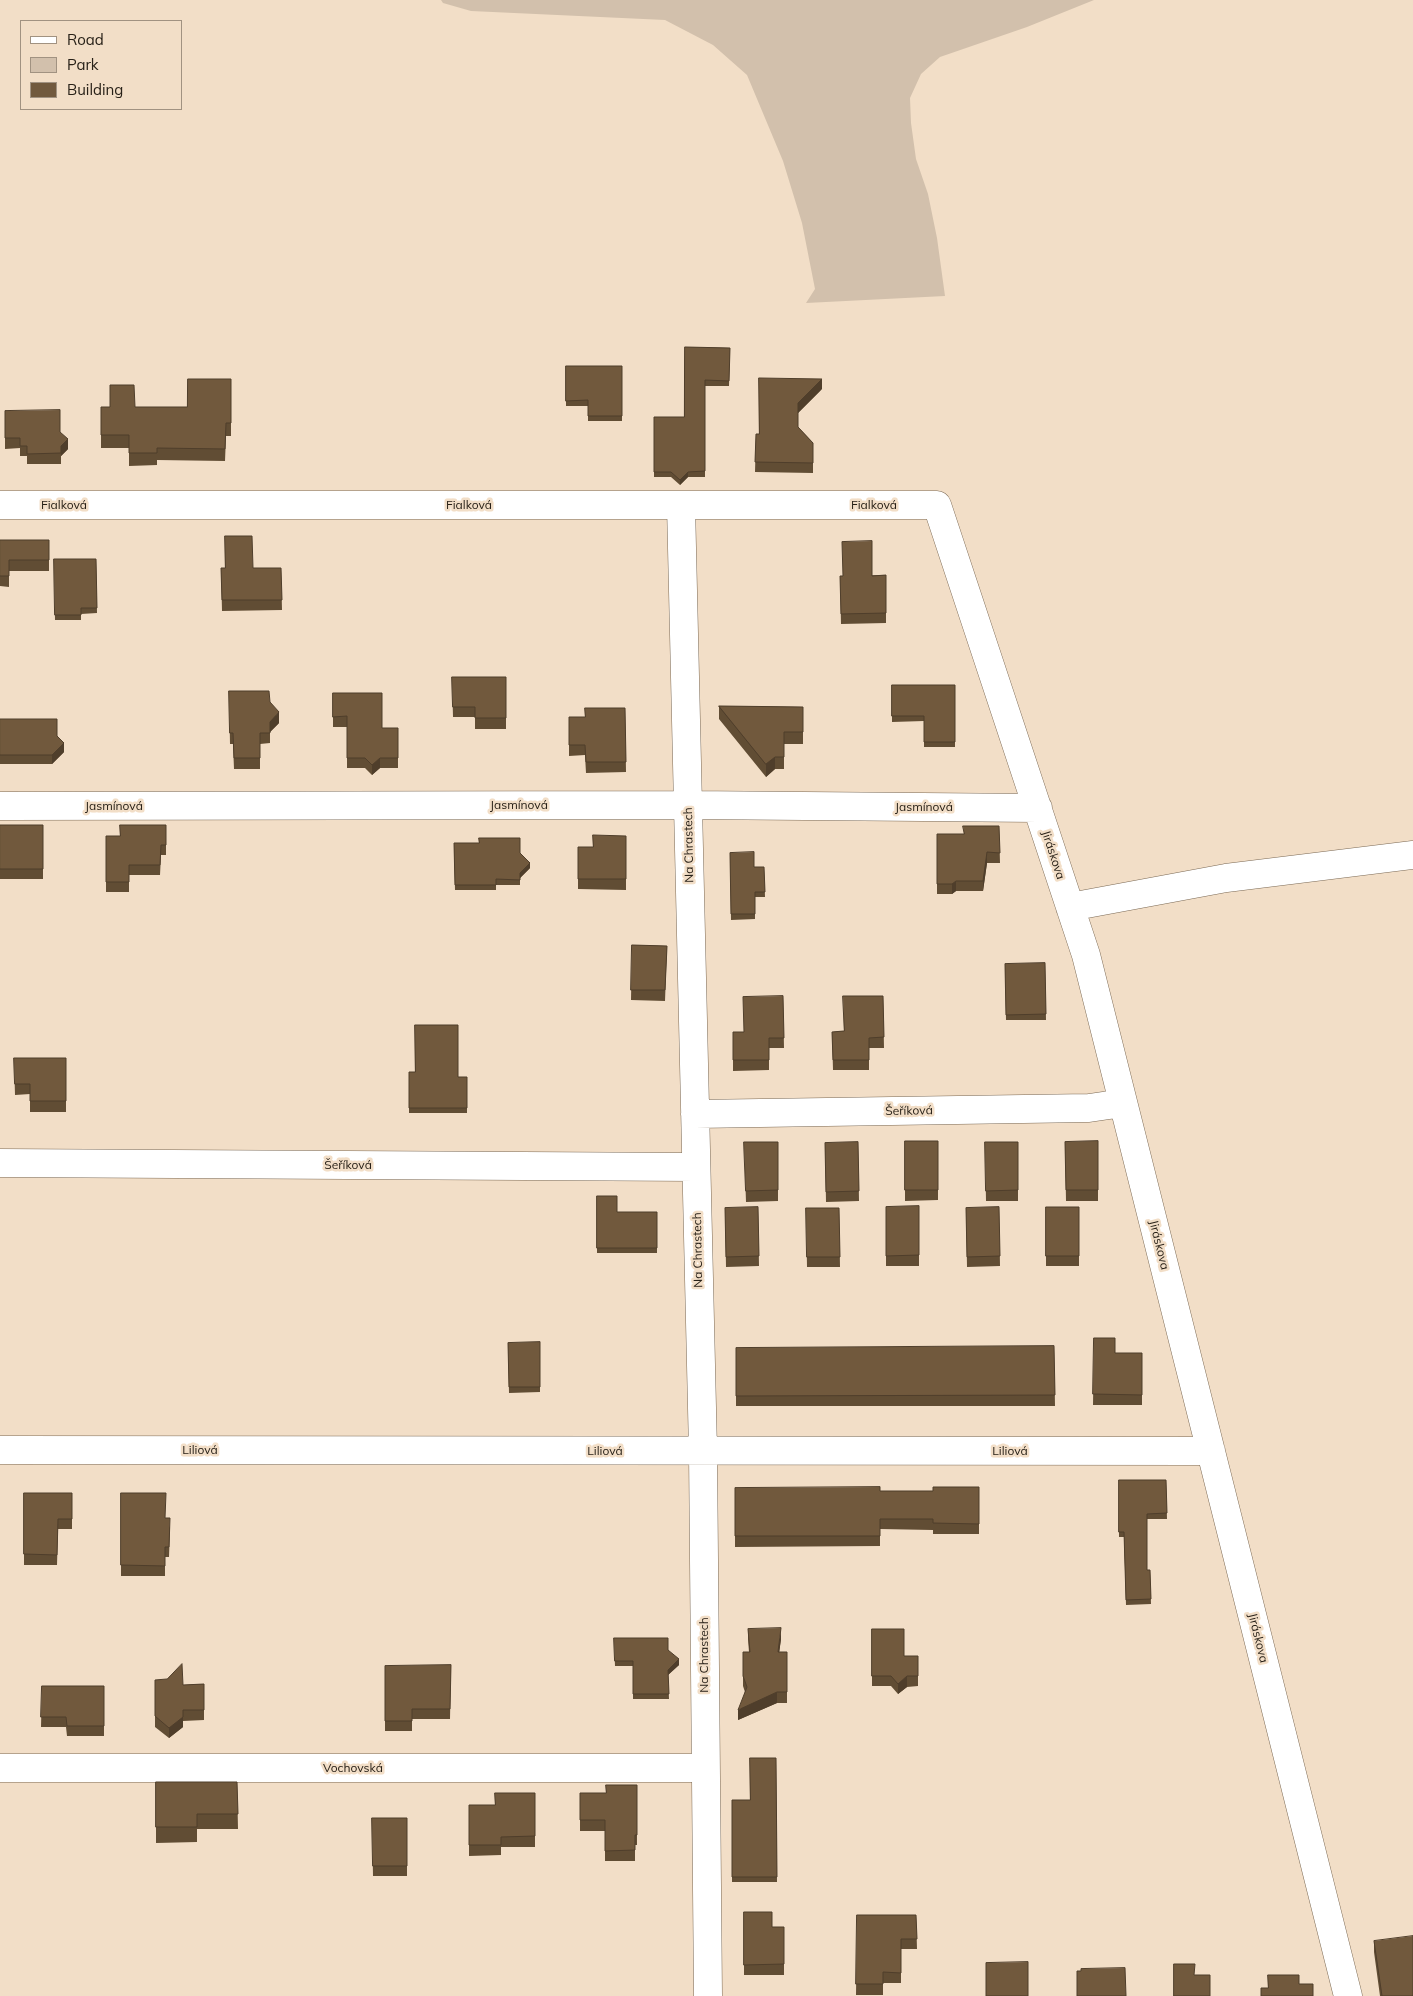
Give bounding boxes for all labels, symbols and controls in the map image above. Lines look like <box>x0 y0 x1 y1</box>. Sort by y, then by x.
legend <box>20 20 182 110</box>
text: Road <box>67 30 104 49</box>
text: Park <box>67 55 99 74</box>
text: Building <box>67 80 123 99</box>
street label: Fialková <box>41 498 87 512</box>
street label: Fialková <box>446 498 492 512</box>
street label: Fialková <box>851 498 897 512</box>
street label: Jasmínová <box>490 798 548 812</box>
street label: Jasmínová <box>85 799 143 813</box>
street label: Jasmínová <box>895 800 953 814</box>
street label: Na Chrastech <box>681 807 697 883</box>
street label: Jiráskova <box>1038 829 1068 881</box>
street label: Šeříková <box>885 1103 933 1119</box>
street label: Šeříková <box>324 1158 372 1172</box>
street label: Na Chrastech <box>690 1212 706 1288</box>
street label: Jiráskova <box>1146 1219 1172 1271</box>
street label: Liliová <box>182 1443 218 1457</box>
street label: Liliová <box>587 1444 623 1458</box>
street label: Liliová <box>992 1444 1028 1458</box>
street label: Jiráskova <box>1245 1612 1271 1664</box>
street label: Na Chrastech <box>697 1617 711 1693</box>
street label: Vochovská <box>323 1761 383 1775</box>

